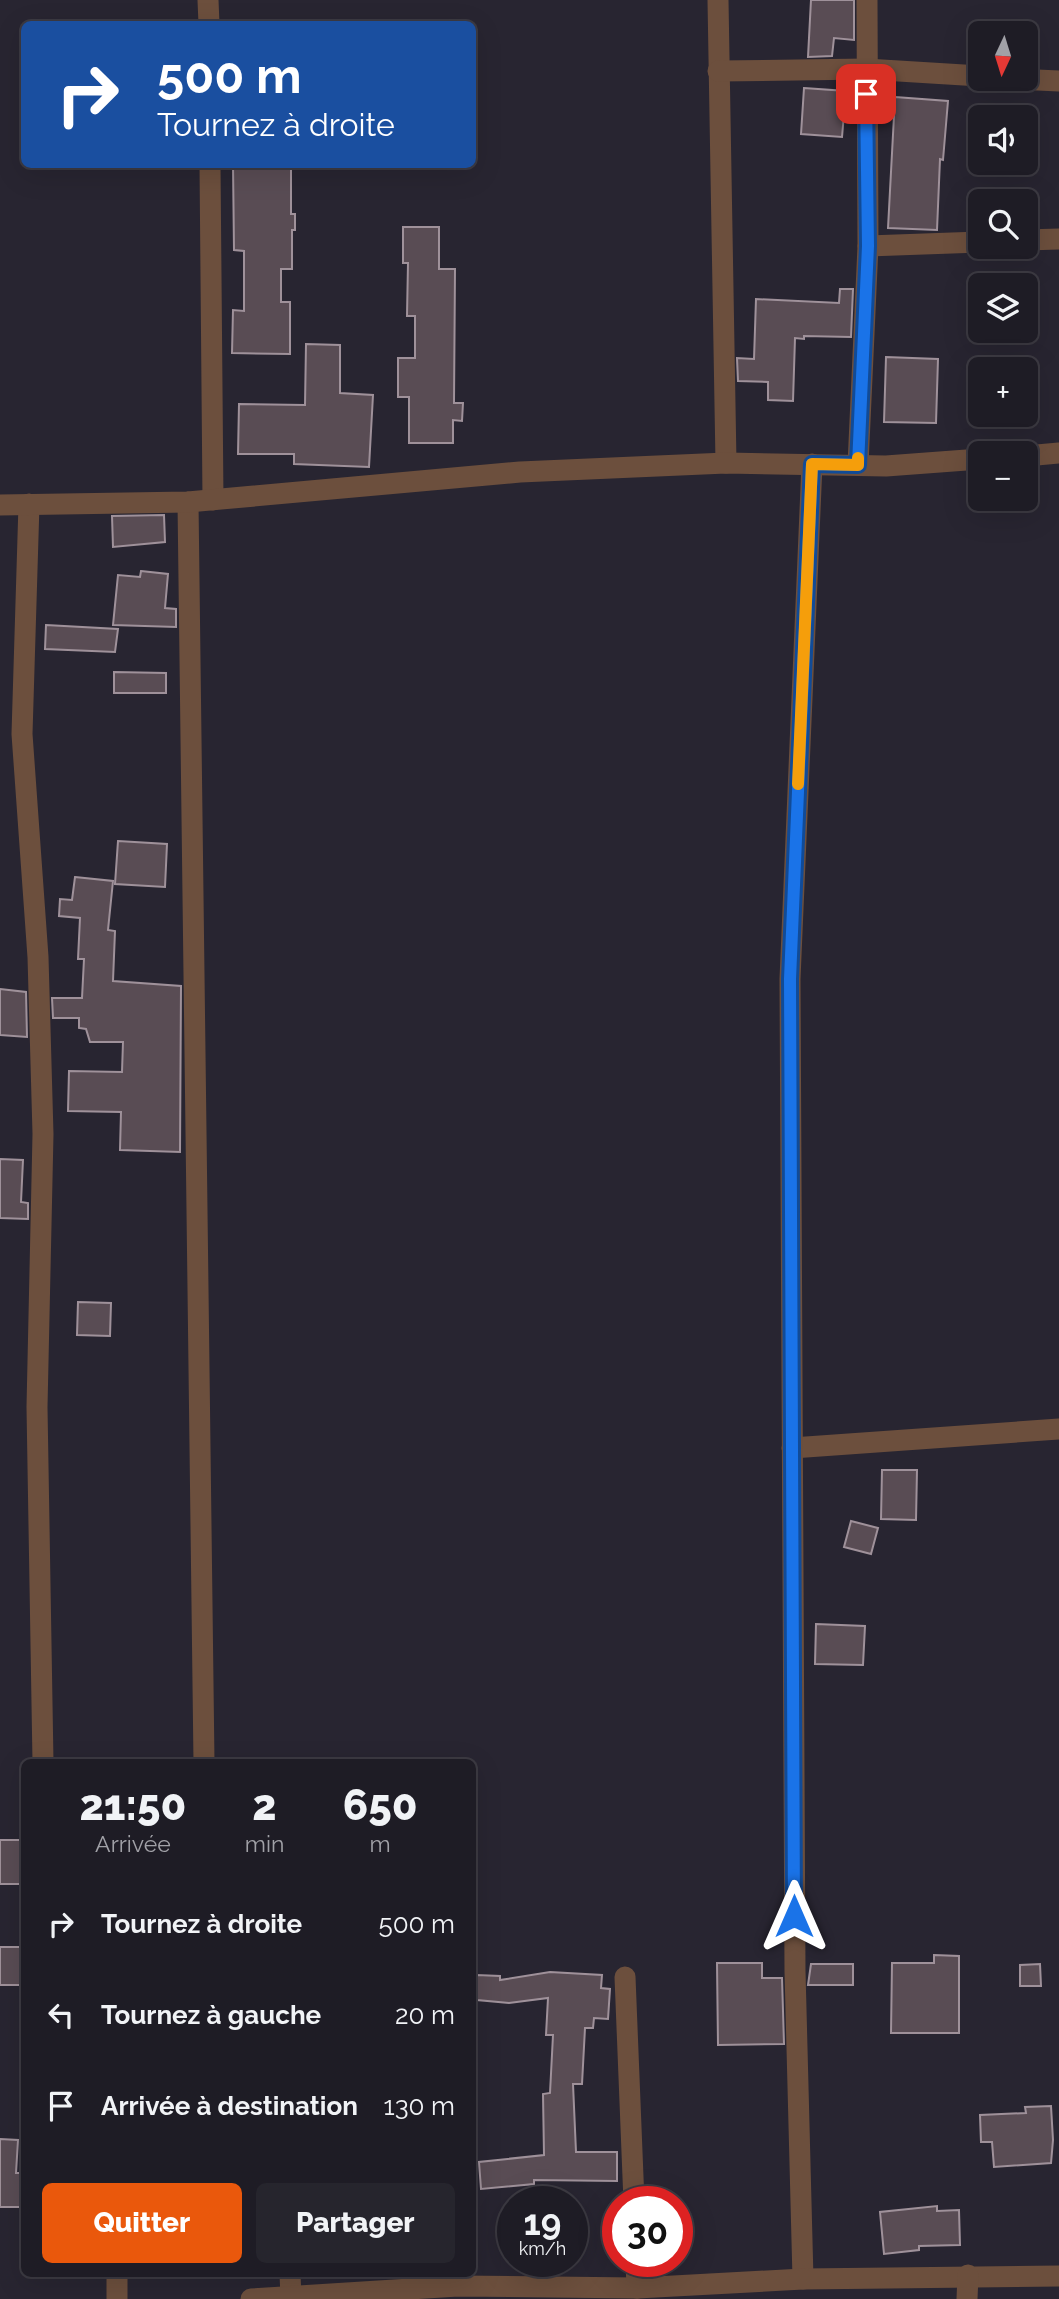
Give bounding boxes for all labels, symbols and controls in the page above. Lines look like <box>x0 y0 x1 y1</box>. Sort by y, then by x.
north arrow <box>968 21 1038 91</box>
map controls <box>968 21 1038 511</box>
text: 500 m <box>157 47 302 104</box>
icon: right <box>42 49 133 140</box>
pin <box>836 64 896 124</box>
icon: arrive <box>847 75 885 113</box>
button: sound <box>968 105 1038 175</box>
text: Tournez à droite <box>157 106 395 143</box>
button: search <box>968 189 1038 259</box>
button: layers <box>968 273 1038 343</box>
button: + <box>968 357 1038 427</box>
button: − <box>968 441 1038 511</box>
text: 21:50 <box>79 1781 186 1830</box>
text: 2 <box>252 1781 277 1830</box>
text: 650 <box>343 1781 418 1830</box>
text: Arrivée <box>95 1830 171 1857</box>
text: min <box>245 1830 284 1857</box>
text: m <box>370 1830 391 1857</box>
position arrow <box>757 1879 831 1953</box>
icon: right <box>42 1905 80 1943</box>
text: Tournez à droite <box>101 1909 302 1939</box>
text: 500 m <box>378 1909 455 1939</box>
icon: left <box>42 1996 80 2034</box>
text: Tournez à gauche <box>101 2000 321 2030</box>
text: 20 m <box>395 2000 455 2030</box>
icon: arrive <box>42 2087 80 2125</box>
text: Arrivée à destination <box>101 2091 358 2121</box>
text: 130 m <box>384 2091 455 2121</box>
button: Quitter <box>42 2183 242 2263</box>
button: Partager <box>256 2183 455 2263</box>
speed limit sign: 30 <box>602 2186 693 2277</box>
text: 19 <box>524 2202 561 2243</box>
text: km/h <box>519 2238 566 2259</box>

